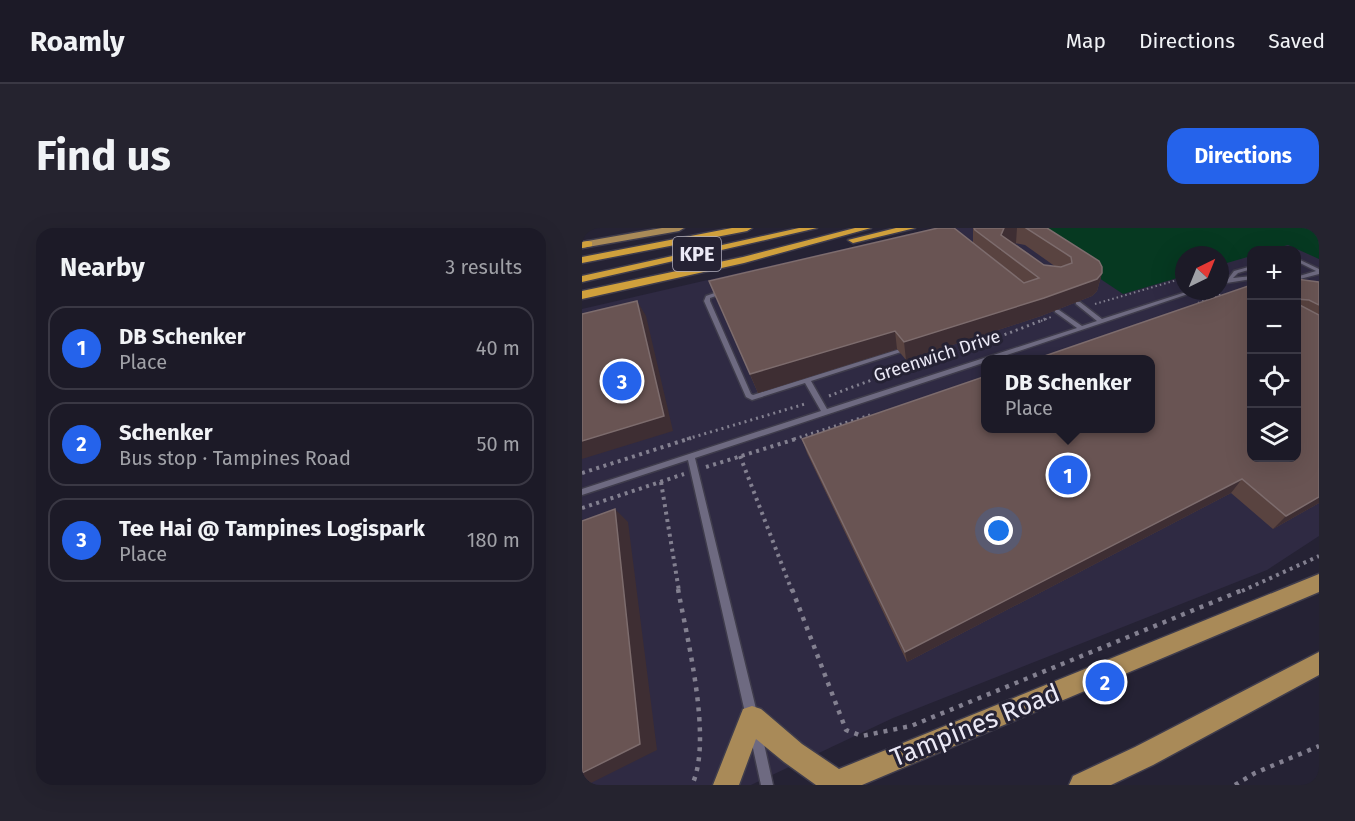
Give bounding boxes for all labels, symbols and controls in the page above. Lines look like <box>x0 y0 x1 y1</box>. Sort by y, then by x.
text: Roamly <box>30 25 124 58</box>
text: Map <box>1066 28 1106 54</box>
text: Directions <box>1139 28 1235 54</box>
text: Saved <box>1268 28 1325 54</box>
button: Directions <box>1167 128 1319 184</box>
text: Find us <box>36 131 171 181</box>
road number: KPE <box>673 237 721 271</box>
north arrow <box>1175 246 1229 300</box>
map controls <box>1247 246 1301 462</box>
button: + <box>1247 246 1301 300</box>
text: Nearby <box>60 252 145 283</box>
text: 3 results <box>445 255 522 279</box>
button: − <box>1247 300 1301 354</box>
text: DB Schenker <box>119 323 246 350</box>
street label: Greenwich Drive <box>871 325 1003 387</box>
text: 1 <box>77 336 86 360</box>
text: 40 m <box>476 336 520 360</box>
text: Place <box>119 350 167 374</box>
button: locate <box>1247 354 1301 408</box>
popup <box>981 355 1155 433</box>
pin: 3 <box>602 358 642 404</box>
text: DB Schenker <box>1005 369 1131 396</box>
text: Place <box>1005 396 1053 420</box>
button: layers <box>1247 408 1301 462</box>
text: Schenker <box>119 419 212 446</box>
text: 2 <box>76 432 87 456</box>
text: 50 m <box>476 432 520 456</box>
text: Bus stop · Tampines Road <box>119 446 351 470</box>
pin: 1 <box>1048 452 1088 498</box>
text: Tee Hai @ Tampines Logispark <box>119 515 425 542</box>
your location <box>984 516 1013 545</box>
text: 3 <box>76 528 87 552</box>
text: 180 m <box>467 528 520 552</box>
text: Place <box>119 542 167 566</box>
pin: 2 <box>1086 660 1124 704</box>
street label: Tampines Road <box>886 677 1064 774</box>

